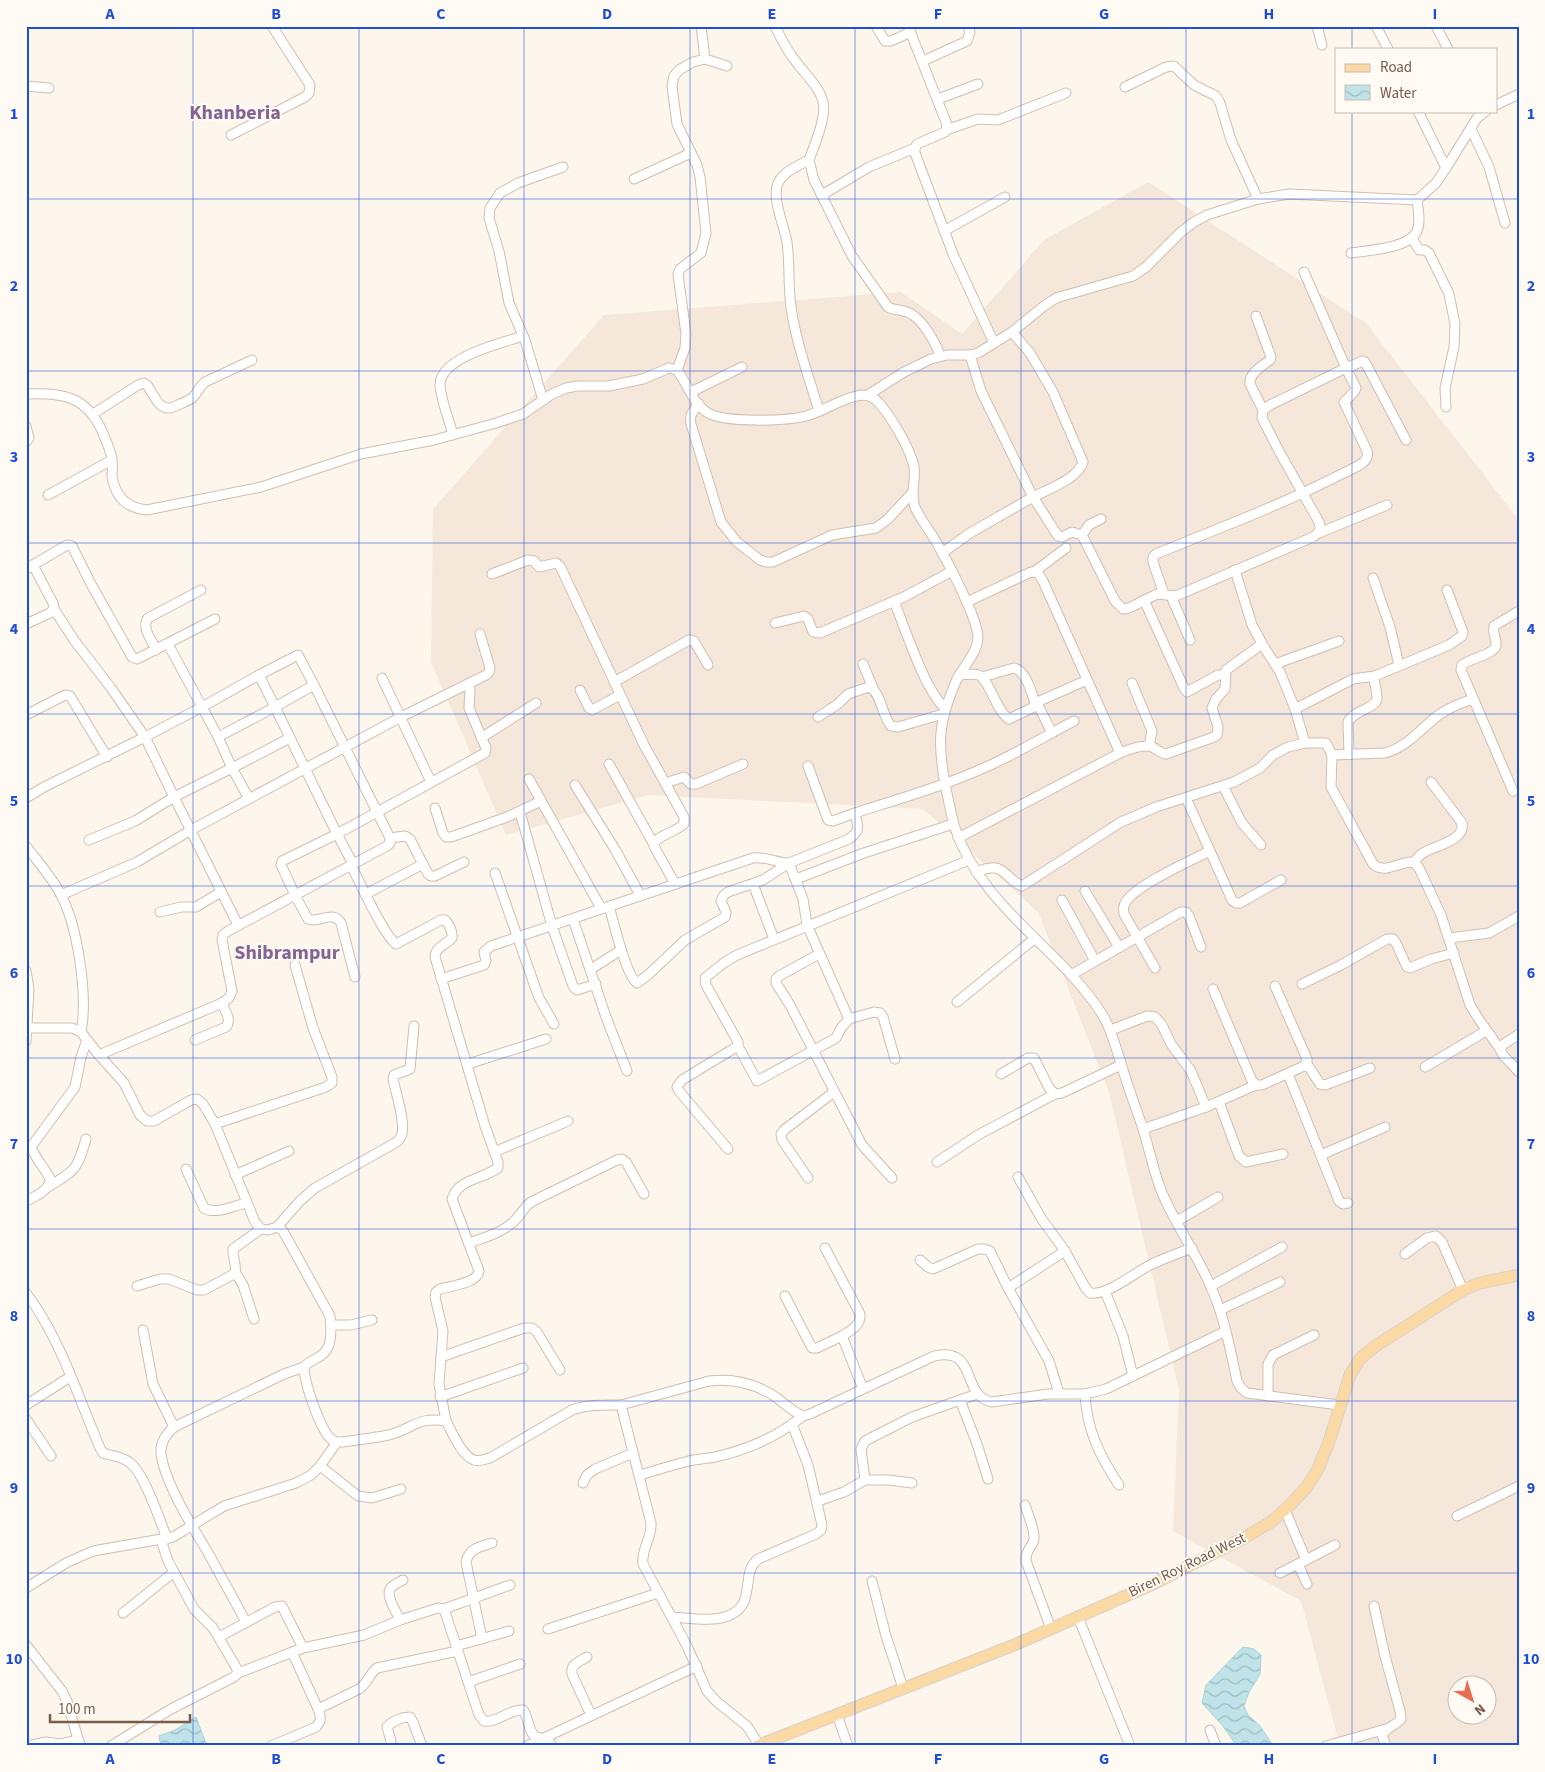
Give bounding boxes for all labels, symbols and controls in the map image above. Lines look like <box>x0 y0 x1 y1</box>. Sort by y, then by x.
text: A <box>104 3 115 25</box>
text: B <box>271 3 281 25</box>
text: C <box>436 3 446 25</box>
text: D <box>602 3 612 25</box>
text: E <box>768 3 776 25</box>
text: F <box>934 3 942 25</box>
text: G <box>1099 3 1109 25</box>
text: H <box>1264 3 1274 25</box>
text: I <box>1433 3 1437 25</box>
legend <box>1335 48 1498 112</box>
text: Road <box>1380 57 1412 78</box>
text: Water <box>1380 83 1417 104</box>
district label: Khanberia <box>189 99 281 127</box>
text: 1 <box>10 103 18 125</box>
text: 1 <box>1527 103 1535 125</box>
text: 2 <box>10 275 18 297</box>
text: 2 <box>1527 275 1535 297</box>
text: 3 <box>10 446 18 468</box>
text: 3 <box>1527 446 1535 468</box>
text: 4 <box>10 618 19 640</box>
text: 4 <box>1527 618 1536 640</box>
text: 5 <box>10 790 18 812</box>
text: 5 <box>1527 790 1535 812</box>
district label: Shibrampur <box>234 939 340 967</box>
text: 6 <box>10 962 18 984</box>
text: 6 <box>1527 962 1535 984</box>
text: 7 <box>10 1133 18 1155</box>
text: 7 <box>1527 1133 1535 1155</box>
text: 8 <box>10 1305 18 1327</box>
text: 8 <box>1527 1305 1535 1327</box>
text: 9 <box>10 1477 18 1499</box>
text: 9 <box>1527 1477 1535 1499</box>
street label: Biren Roy Road West <box>1125 1527 1249 1603</box>
text: 10 <box>6 1648 22 1670</box>
text: 10 <box>1523 1648 1539 1670</box>
north arrow <box>1448 1674 1498 1724</box>
scale bar <box>50 1692 190 1724</box>
text: 100 m <box>58 1699 96 1720</box>
text: N <box>1470 1699 1489 1720</box>
text: A <box>104 1748 115 1770</box>
text: B <box>271 1748 281 1770</box>
text: C <box>436 1748 446 1770</box>
text: D <box>602 1748 612 1770</box>
text: E <box>768 1748 776 1770</box>
text: F <box>934 1748 942 1770</box>
text: G <box>1099 1748 1109 1770</box>
text: H <box>1264 1748 1274 1770</box>
text: I <box>1433 1748 1437 1770</box>

